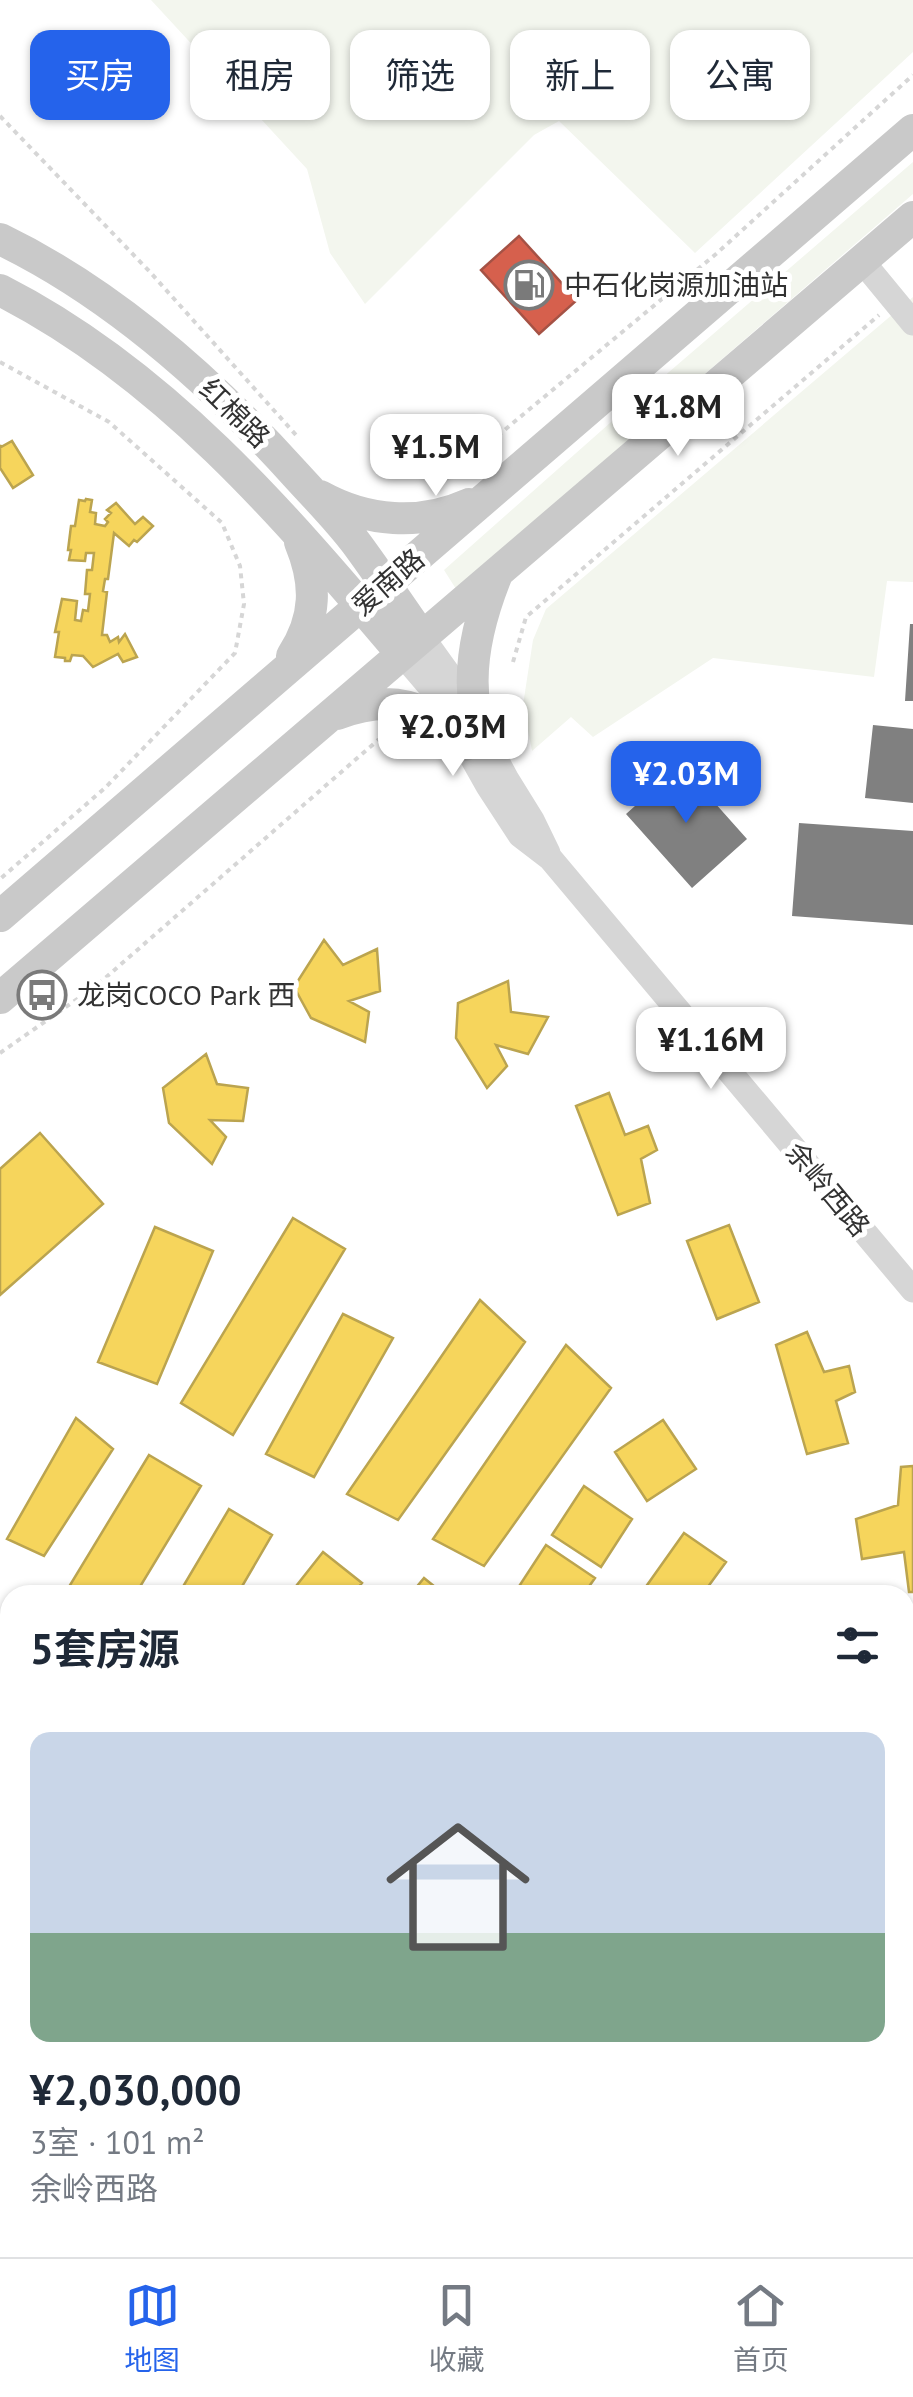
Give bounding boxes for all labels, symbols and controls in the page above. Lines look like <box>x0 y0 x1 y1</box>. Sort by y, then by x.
chip: 买房 <box>30 30 170 120</box>
chip: 租房 <box>190 30 330 120</box>
chip: 筛选 <box>350 30 490 120</box>
chip: 新上 <box>510 30 650 120</box>
chip: 公寓 <box>670 30 810 120</box>
fuel station icon: 中石化岗源加油站 <box>503 259 555 311</box>
place label: 中石化岗源加油站 <box>564 266 788 303</box>
street label: 红棉路 <box>192 370 278 455</box>
pin: ¥1.8M <box>608 374 748 459</box>
text: ¥1.8M <box>634 385 722 427</box>
pin: ¥1.5M <box>366 414 506 499</box>
text: ¥1.5M <box>392 425 480 467</box>
street label: 爱南路 <box>344 540 432 623</box>
pin: ¥2.03M <box>372 694 534 779</box>
text: ¥2.03M <box>400 705 506 747</box>
pin: ¥2.03M <box>605 741 767 826</box>
text: ¥2.03M <box>633 752 739 794</box>
bus stop icon: 龙岗COCO Park 西 <box>16 969 68 1021</box>
place label: 龙岗COCO Park 西 <box>77 976 295 1013</box>
pin: ¥1.16M <box>630 1007 792 1092</box>
text: ¥1.16M <box>658 1018 764 1060</box>
street label: 余岭西路 <box>778 1134 879 1243</box>
icon: filters <box>830 1618 885 1673</box>
text: 5套房源 <box>30 1621 180 1676</box>
icon: home <box>368 1797 548 1977</box>
text: ¥2,030,000 <box>30 2062 242 2117</box>
text: 3室 · 101 m² <box>30 2121 205 2163</box>
text: 余岭西路 <box>30 2167 158 2209</box>
tab: 地图 <box>124 2278 180 2378</box>
tab: 收藏 <box>428 2278 485 2378</box>
tab: 首页 <box>733 2278 789 2378</box>

